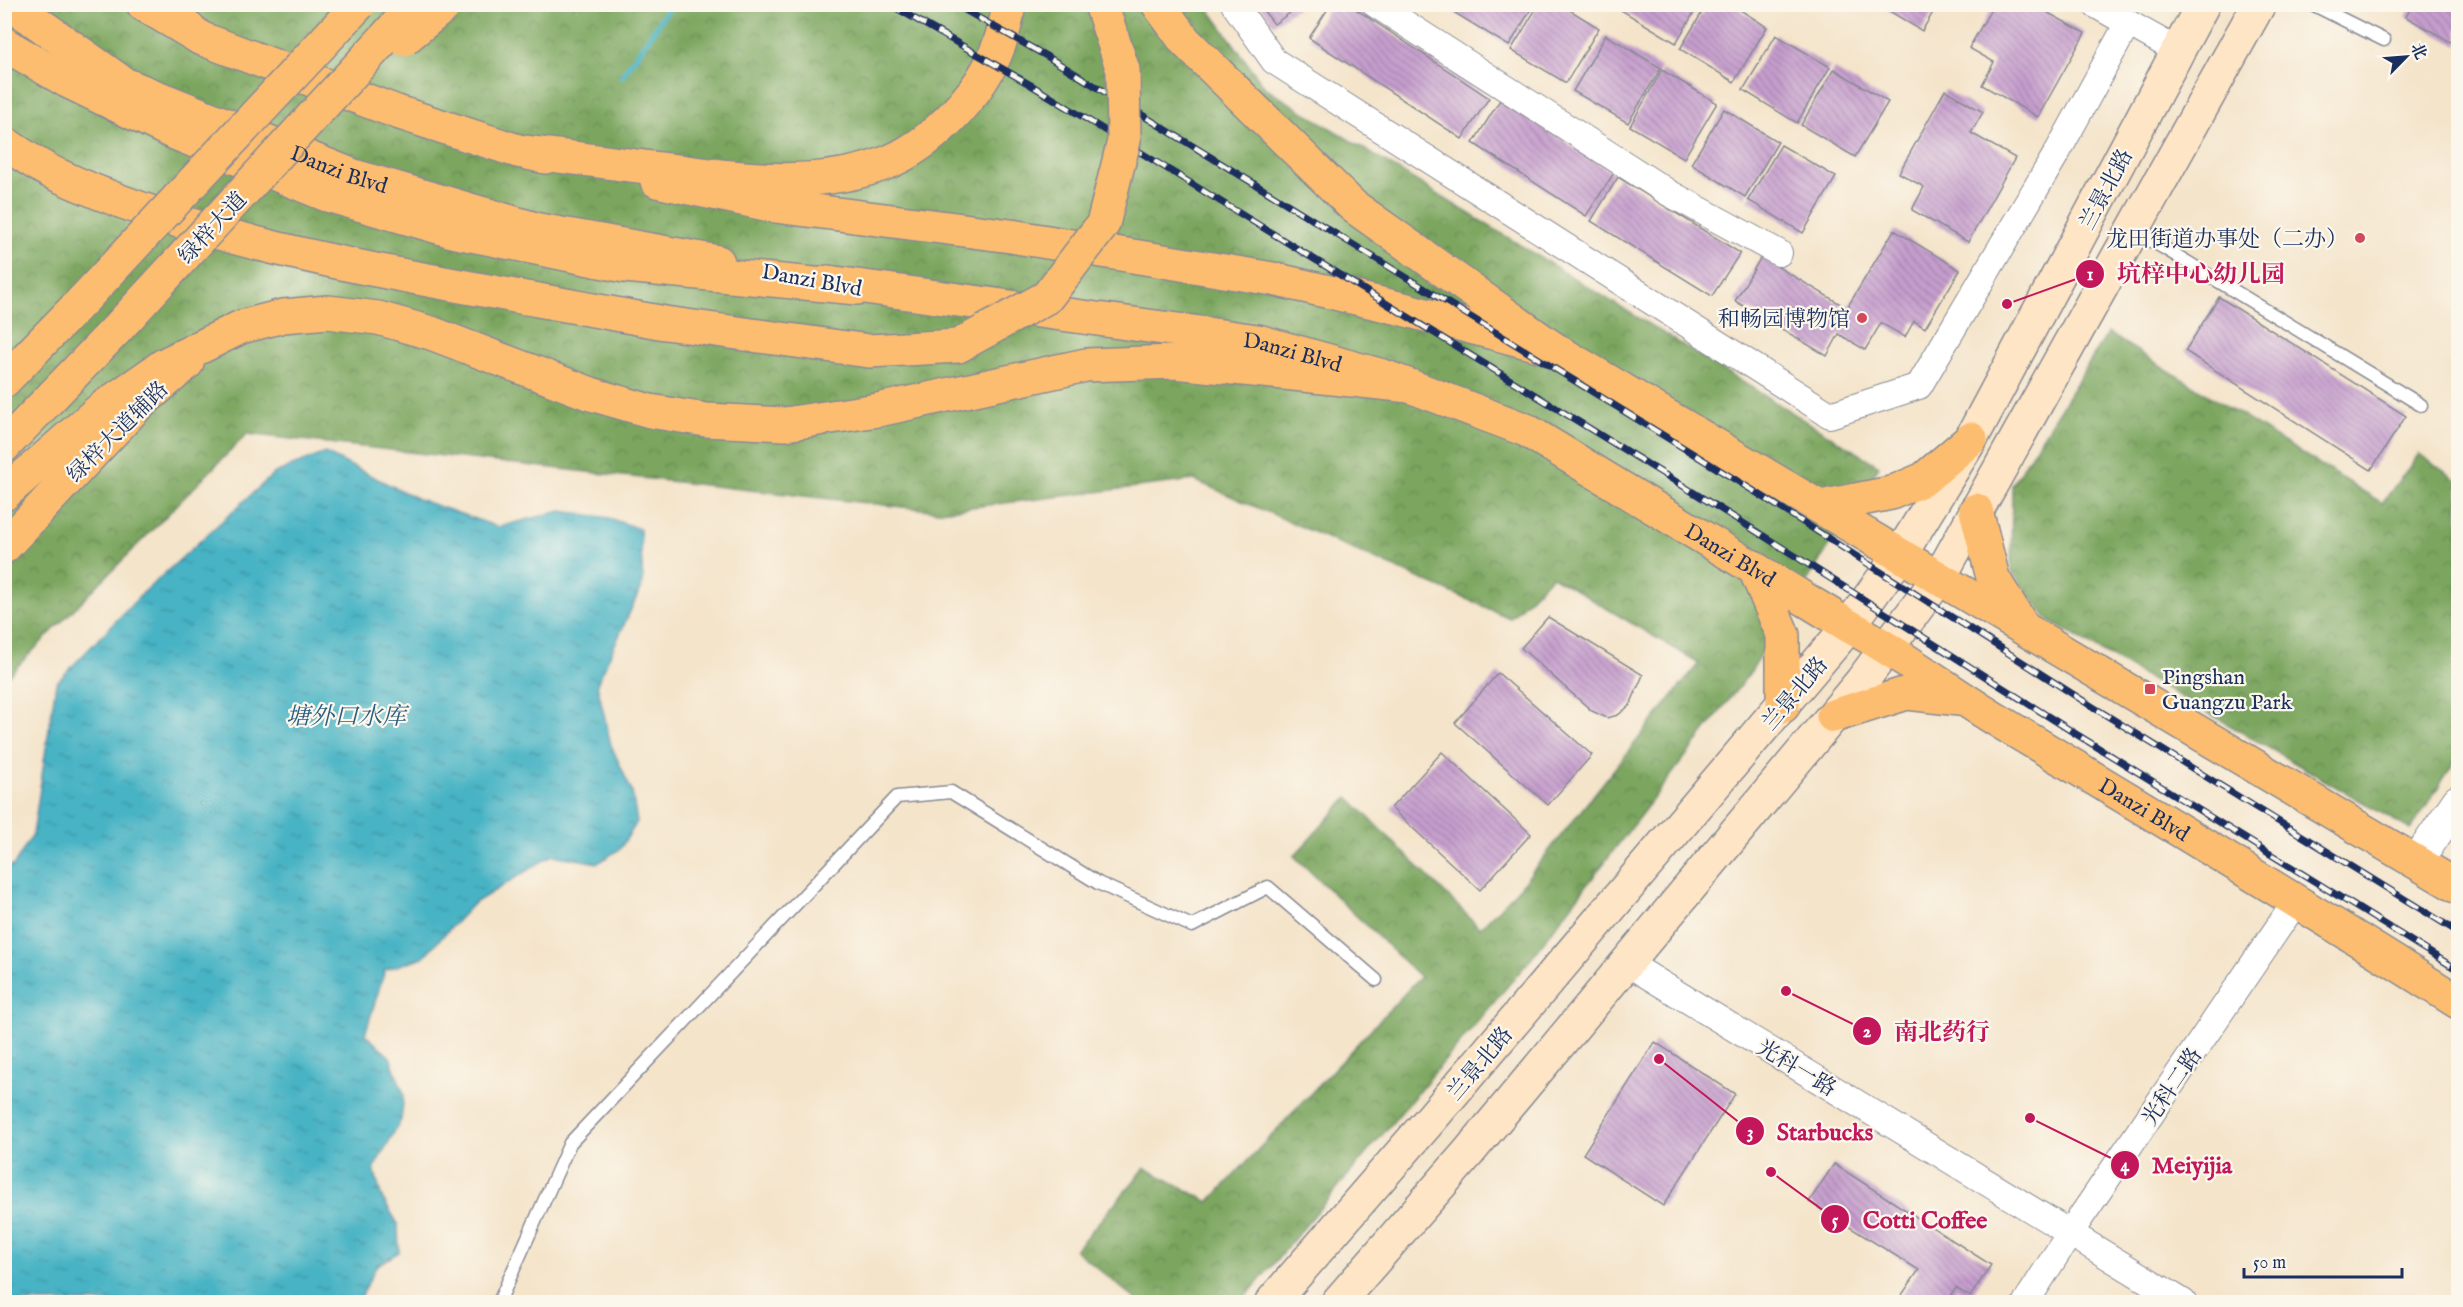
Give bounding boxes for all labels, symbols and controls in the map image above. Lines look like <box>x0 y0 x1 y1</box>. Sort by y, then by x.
north arrow <box>2376 27 2436 87</box>
text: 北 <box>2405 40 2430 63</box>
street label: Danzi Blvd <box>286 140 391 201</box>
street label: 兰景北路 <box>2074 145 2140 235</box>
street label: 绿梓大道 <box>173 187 254 270</box>
place label: 龙田街道办事处（二办） <box>2106 226 2348 254</box>
marker: 龙田街道办事处（二办） <box>2353 231 2367 245</box>
callout: 坑梓中心幼儿园 <box>2075 253 2297 295</box>
street label: Danzi Blvd <box>759 258 864 304</box>
text: 坑梓中心幼儿园 <box>2117 260 2285 291</box>
text: 1 <box>2087 264 2094 287</box>
place label: 和畅园博物馆 <box>1718 306 1850 334</box>
marker: 和畅园博物馆 <box>1855 311 1869 325</box>
street label: Danzi Blvd <box>1241 327 1345 380</box>
street label: 绿梓大道辅路 <box>62 376 175 489</box>
street label: Danzi Blvd <box>1679 518 1780 594</box>
street label: 兰景北路 <box>1757 652 1835 737</box>
place label: Pingshan Guangzu Park <box>2162 664 2293 717</box>
marker: Pingshan Guangzu Park <box>2143 682 2157 696</box>
water label: 塘外口水库 <box>286 702 410 733</box>
street label: Danzi Blvd <box>2093 772 2194 849</box>
callout: 南北药行 <box>1852 1010 2002 1052</box>
text: 南北药行 <box>1894 1018 1990 1049</box>
text: 2 <box>1863 1021 1872 1044</box>
street label: 兰景北路 <box>1442 1022 1520 1107</box>
street label: 光科一路 <box>1751 1034 1841 1103</box>
street label: 光科二路 <box>2136 1043 2209 1131</box>
callout: Starbucks <box>1735 1110 1886 1152</box>
text: Starbucks <box>1777 1118 1874 1149</box>
text: 3 <box>1747 1122 1753 1145</box>
callout: Meiyijia <box>2110 1144 2244 1186</box>
text: Meiyijia <box>2152 1151 2233 1182</box>
text: 4 <box>2121 1155 2131 1178</box>
callout: Cotti Coffee <box>1820 1198 1999 1240</box>
text: Cotti Coffee <box>1863 1206 1987 1237</box>
text: 5 <box>1832 1210 1839 1233</box>
scale bar <box>2244 1241 2402 1279</box>
text: 50 m <box>2253 1252 2286 1275</box>

